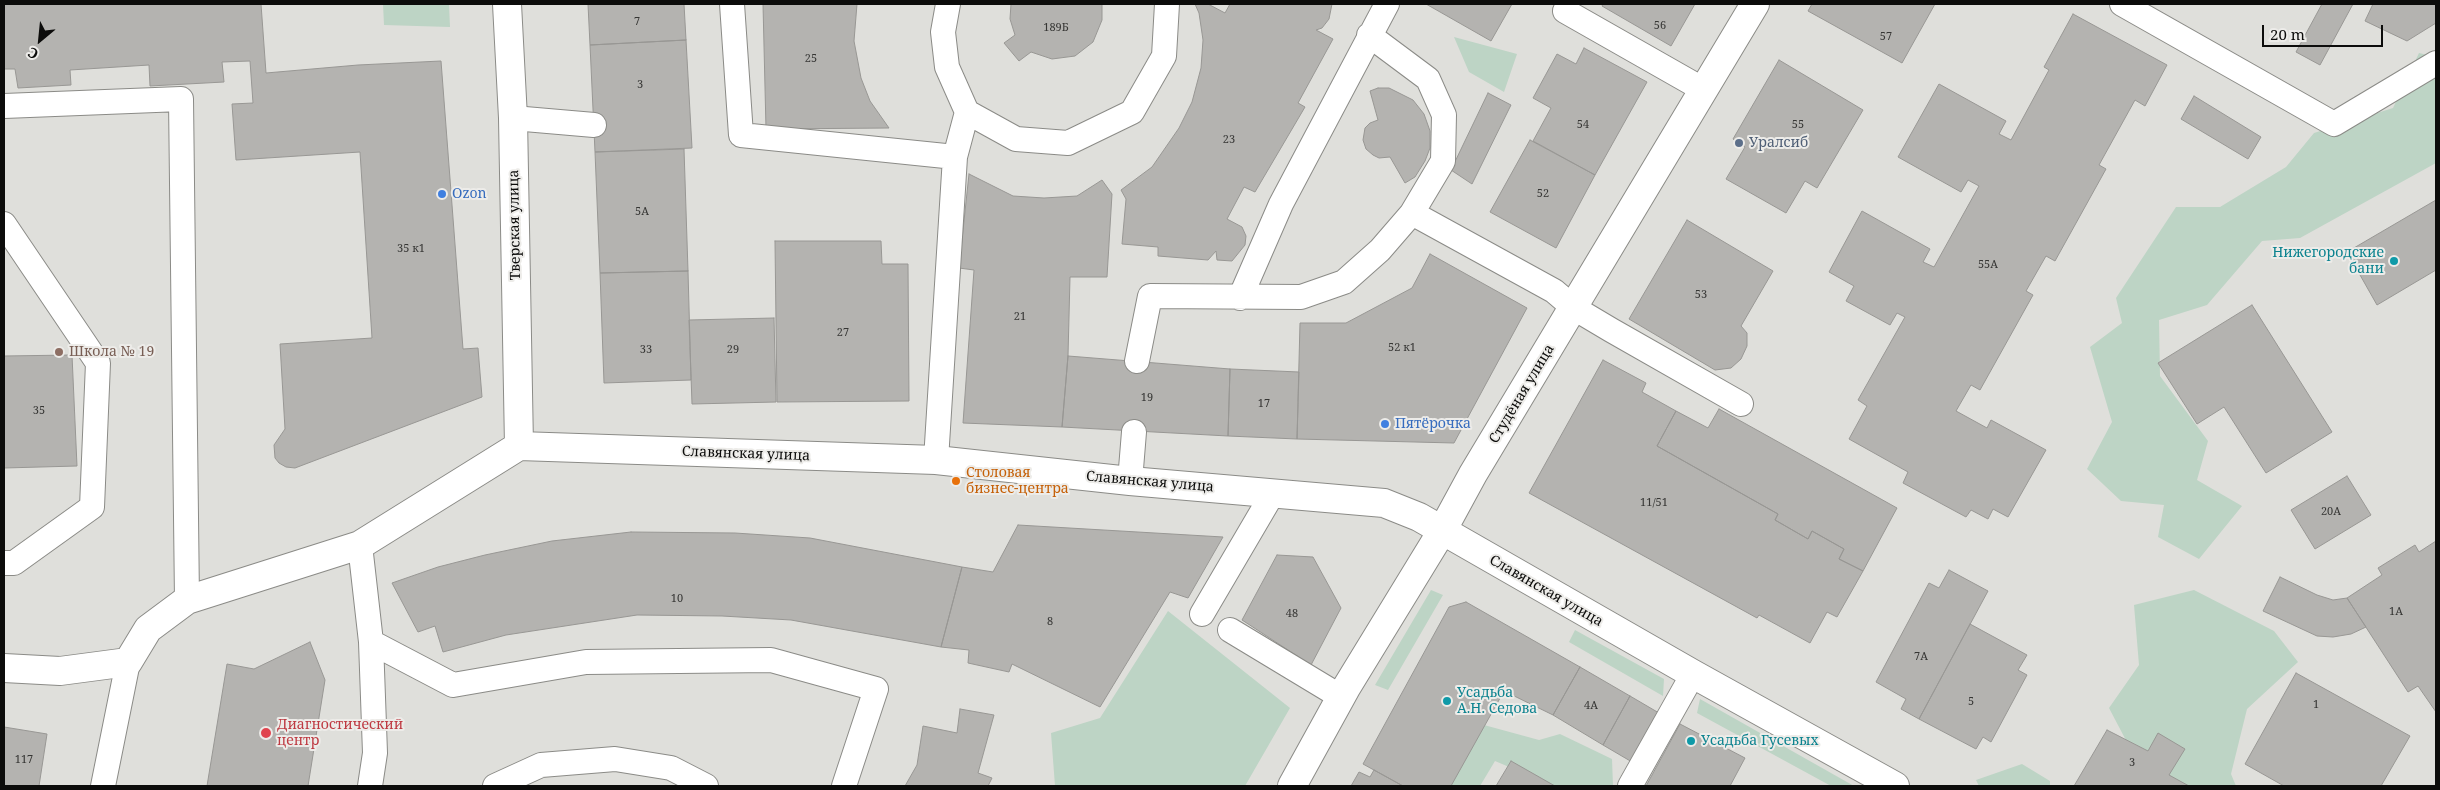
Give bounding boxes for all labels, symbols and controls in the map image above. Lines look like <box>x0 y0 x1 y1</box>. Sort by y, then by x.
north arrow <box>15 15 65 65</box>
house number: 7 <box>634 15 640 29</box>
scale bar <box>2265 15 2386 47</box>
house number: 56 <box>1654 19 1666 33</box>
house number: 189Б <box>1043 21 1069 35</box>
text: 20 m <box>2270 24 2305 44</box>
house number: 57 <box>1880 30 1892 44</box>
text: С <box>24 43 41 64</box>
house number: 25 <box>805 52 817 66</box>
house number: 3 <box>637 78 643 92</box>
house number: 54 <box>1577 118 1589 132</box>
house number: 55 <box>1792 118 1804 132</box>
house number: 23 <box>1223 133 1235 147</box>
place label: Уралсиб <box>1749 135 1808 151</box>
marker: Уралсиб <box>1733 137 1745 149</box>
street label: Тверская улица <box>506 169 524 281</box>
place label: Ozon <box>452 186 487 202</box>
house number: 52 <box>1537 187 1549 201</box>
marker: Ozon <box>436 188 448 200</box>
house number: 5А <box>635 205 649 219</box>
house number: 35 к1 <box>397 242 425 256</box>
place label: Нижегородские бани <box>2272 245 2384 278</box>
marker: Нижегородские бани <box>2388 255 2400 267</box>
house number: 55А <box>1978 258 1998 272</box>
house number: 53 <box>1695 288 1707 302</box>
house number: 21 <box>1014 310 1026 324</box>
house number: 27 <box>837 326 849 340</box>
house number: 52 к1 <box>1388 341 1416 355</box>
street label: Студёная улица <box>1486 342 1558 446</box>
house number: 33 <box>640 343 652 357</box>
house number: 29 <box>727 343 739 357</box>
place label: Школа № 19 <box>69 344 154 360</box>
marker: Школа № 19 <box>53 346 65 358</box>
house number: 19 <box>1141 391 1153 405</box>
house number: 17 <box>1258 397 1270 411</box>
house number: 35 <box>33 404 45 418</box>
place label: Пятёрочка <box>1395 416 1471 432</box>
marker: Пятёрочка <box>1379 418 1391 430</box>
street label: Славянская улица <box>682 443 810 465</box>
place label: Столовая бизнес-центра <box>966 465 1069 498</box>
street label: Славянская улица <box>1085 468 1215 496</box>
marker: Столовая бизнес-центра <box>950 475 962 487</box>
house number: 11/51 <box>1640 496 1668 510</box>
house number: 20А <box>2321 505 2341 519</box>
street label: Славянская улица <box>1486 552 1606 630</box>
house number: 10 <box>671 592 683 606</box>
house number: 1А <box>2389 605 2403 619</box>
house number: 48 <box>1286 607 1298 621</box>
house number: 8 <box>1047 615 1053 629</box>
house number: 7А <box>1914 650 1928 664</box>
place label: Усадьба А.Н. Седова <box>1457 685 1537 718</box>
marker: Усадьба А.Н. Седова <box>1441 695 1453 707</box>
house number: 5 <box>1968 695 1974 709</box>
house number: 1 <box>2313 698 2319 712</box>
house number: 4А <box>1584 699 1598 713</box>
place label: Диагностический центр <box>277 717 403 750</box>
marker: Диагностический центр <box>259 726 273 740</box>
place label: Усадьба Гусевых <box>1701 733 1818 749</box>
marker: Усадьба Гусевых <box>1685 735 1697 747</box>
house number: 117 <box>15 753 33 767</box>
house number: 3 <box>2129 756 2135 770</box>

